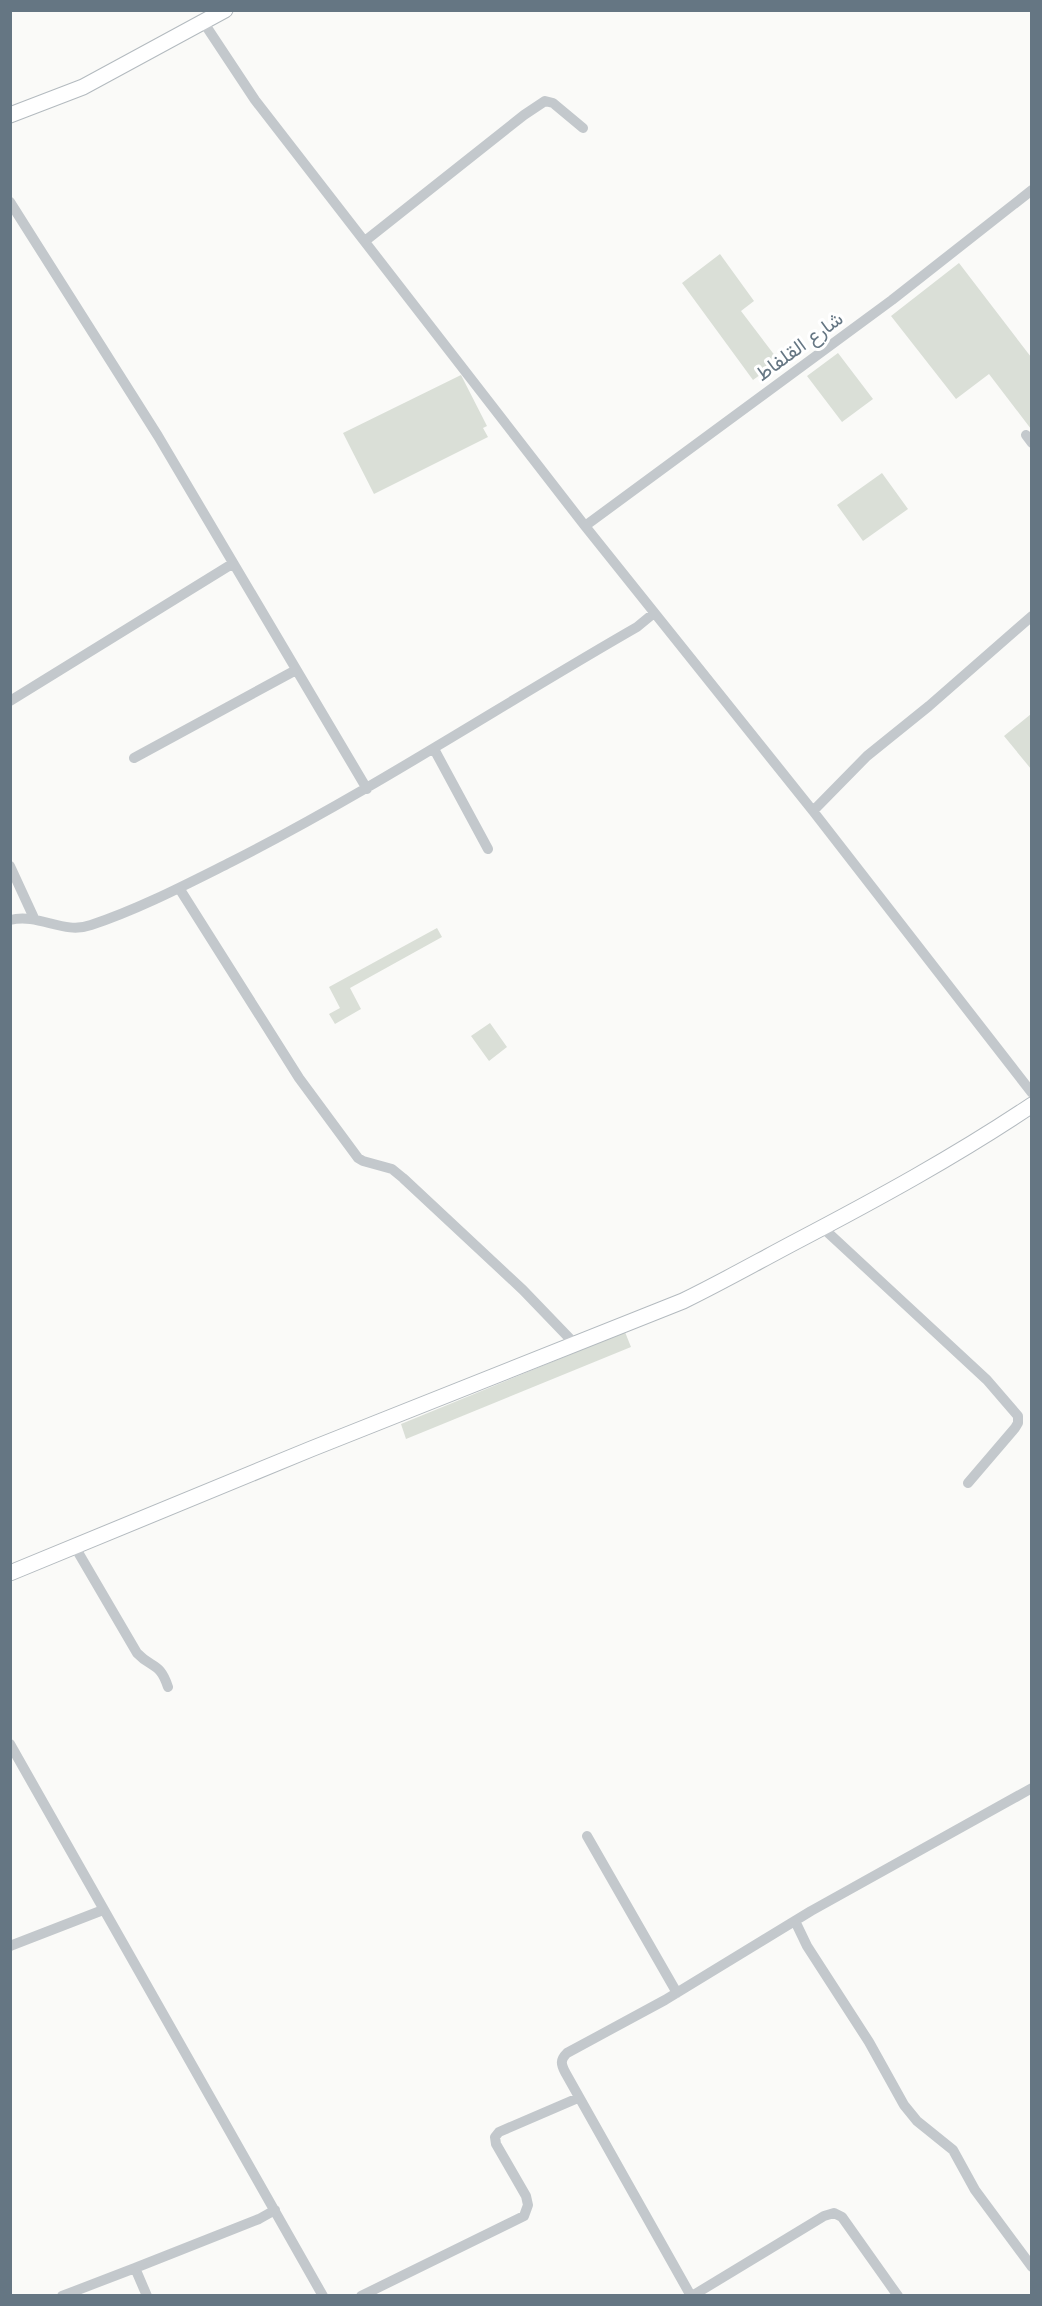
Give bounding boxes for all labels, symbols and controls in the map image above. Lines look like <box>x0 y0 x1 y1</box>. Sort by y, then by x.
street label: شارع القلفاط <box>749 305 849 387</box>

